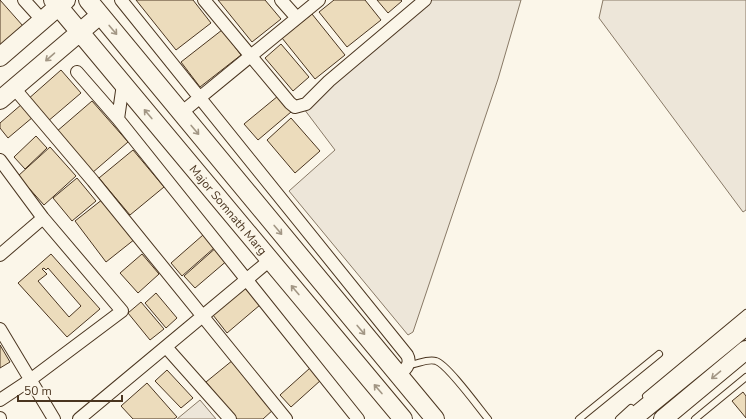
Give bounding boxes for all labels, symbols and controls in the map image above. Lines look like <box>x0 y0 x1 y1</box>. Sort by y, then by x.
one-way arrow <box>108 25 117 35</box>
one-way arrow <box>45 53 55 62</box>
one-way arrow <box>144 109 153 120</box>
one-way arrow <box>191 125 200 136</box>
street label: Major Somnath Marg <box>186 162 270 258</box>
one-way arrow <box>274 225 283 236</box>
one-way arrow <box>290 284 299 295</box>
one-way arrow <box>357 325 366 336</box>
one-way arrow <box>711 371 721 380</box>
scale bar <box>18 377 122 403</box>
text: 50 m <box>24 383 52 399</box>
one-way arrow <box>374 384 383 394</box>

